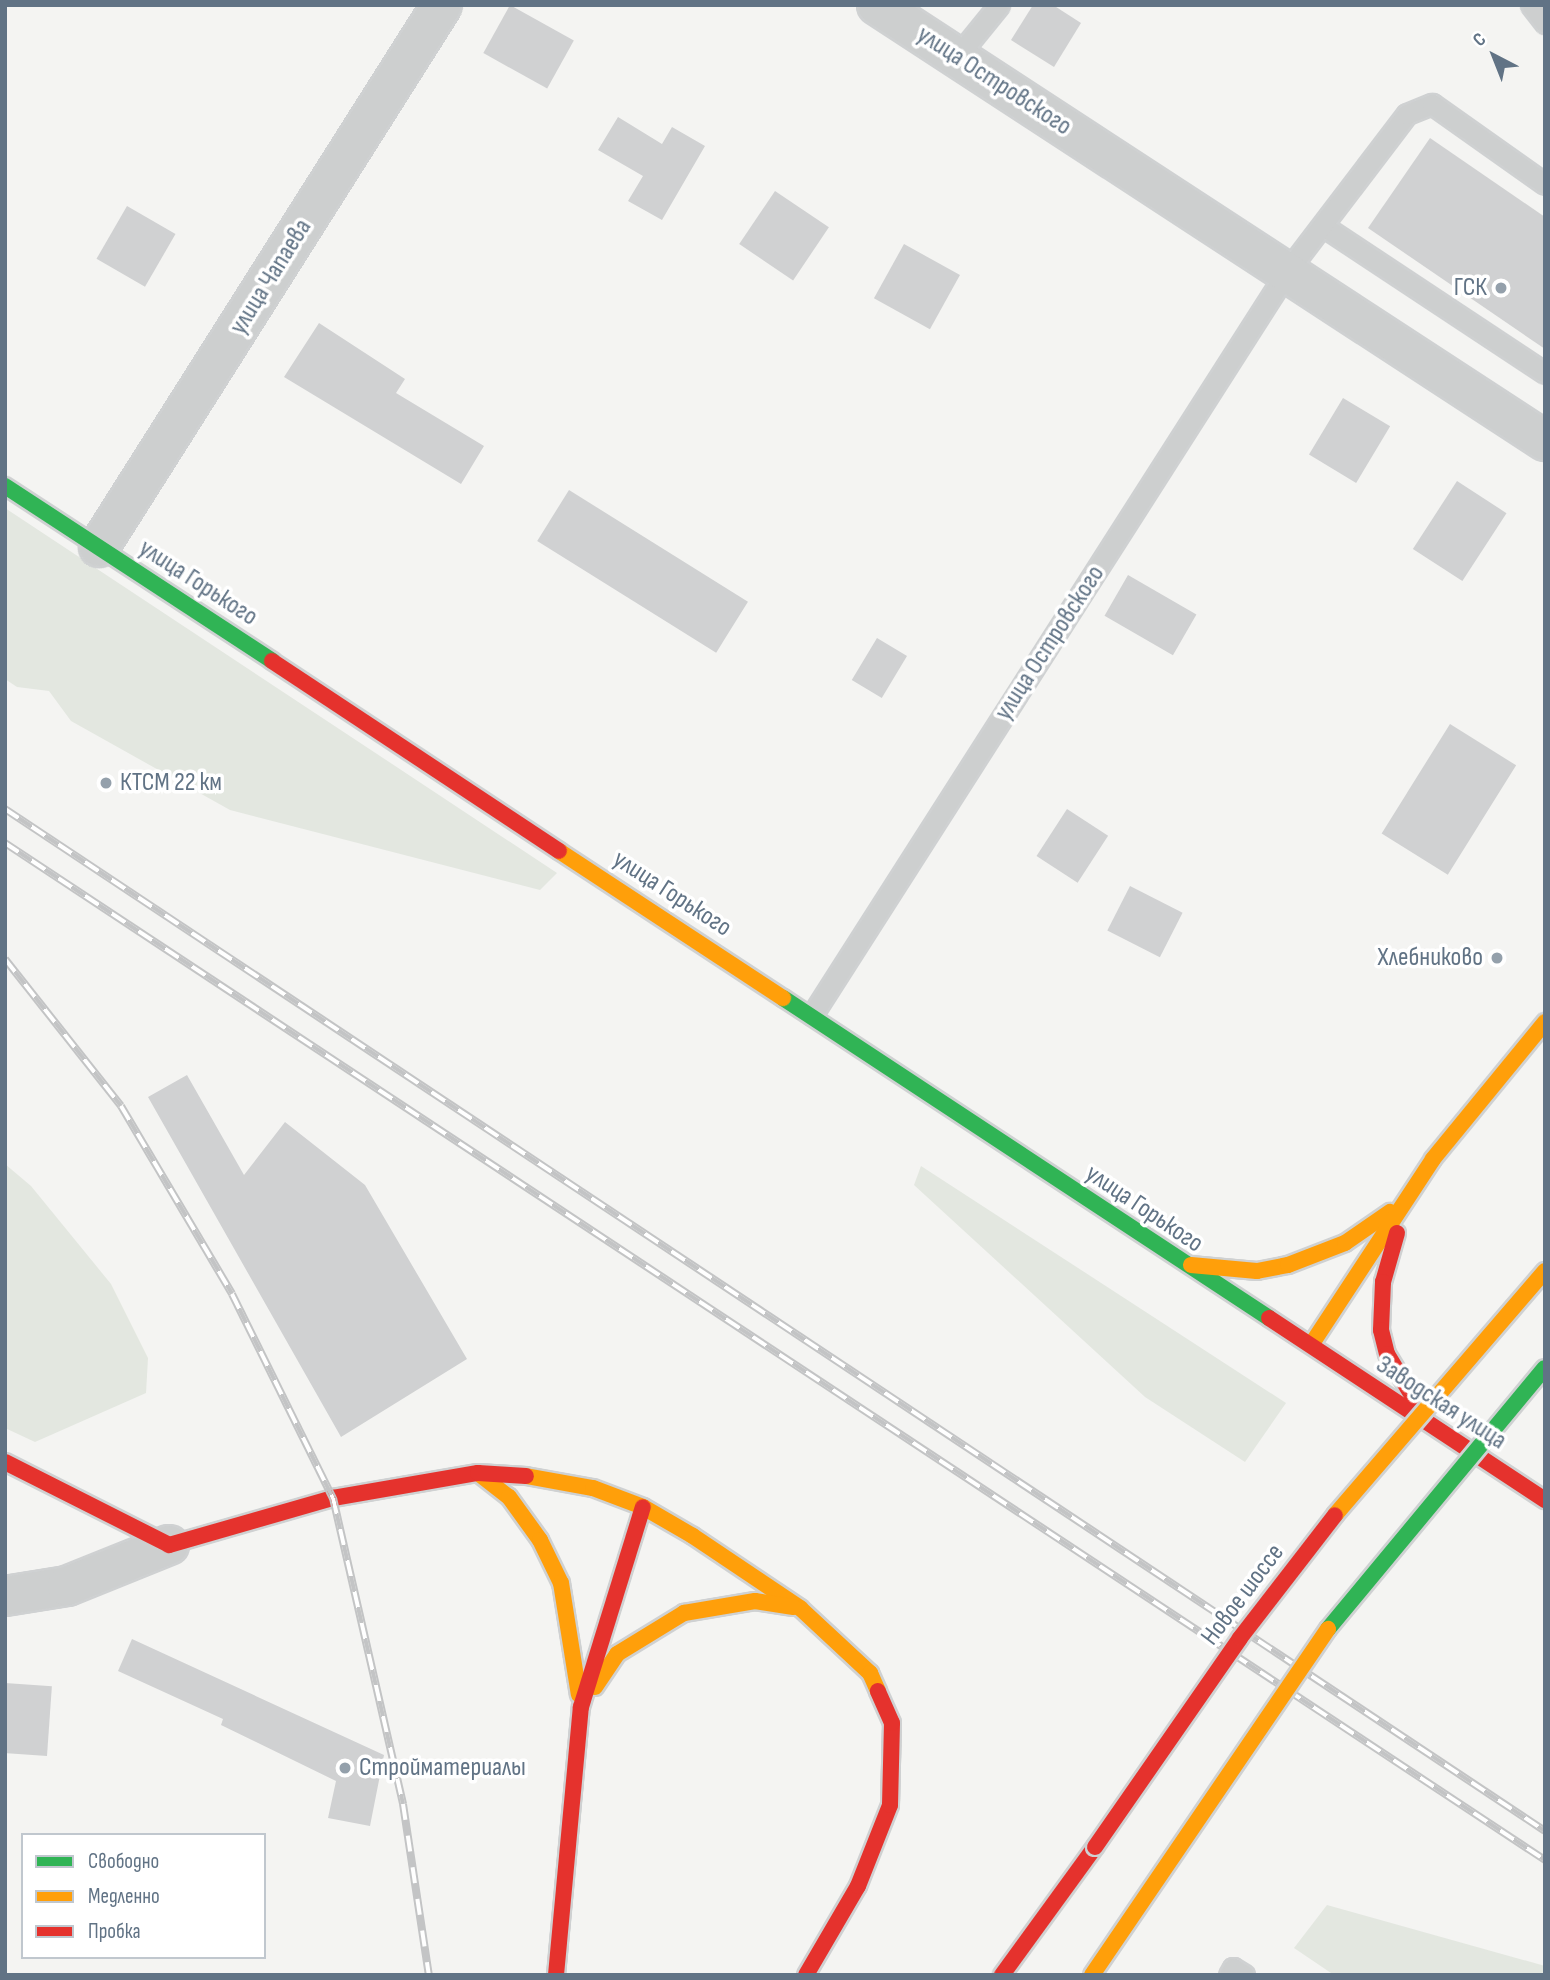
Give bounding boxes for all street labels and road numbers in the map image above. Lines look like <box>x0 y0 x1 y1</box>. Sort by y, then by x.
street label: улица Островского <box>911 19 1077 143</box>
street label: улица Чапаева <box>223 214 319 340</box>
street label: улица Горького <box>133 533 263 633</box>
street label: улица Островского <box>988 560 1112 726</box>
street label: улица Горького <box>607 844 737 944</box>
street label: улица Горького <box>1079 1158 1209 1260</box>
street label: Заводская улица <box>1370 1349 1512 1457</box>
street label: Новое шоссе <box>1195 1538 1291 1652</box>

